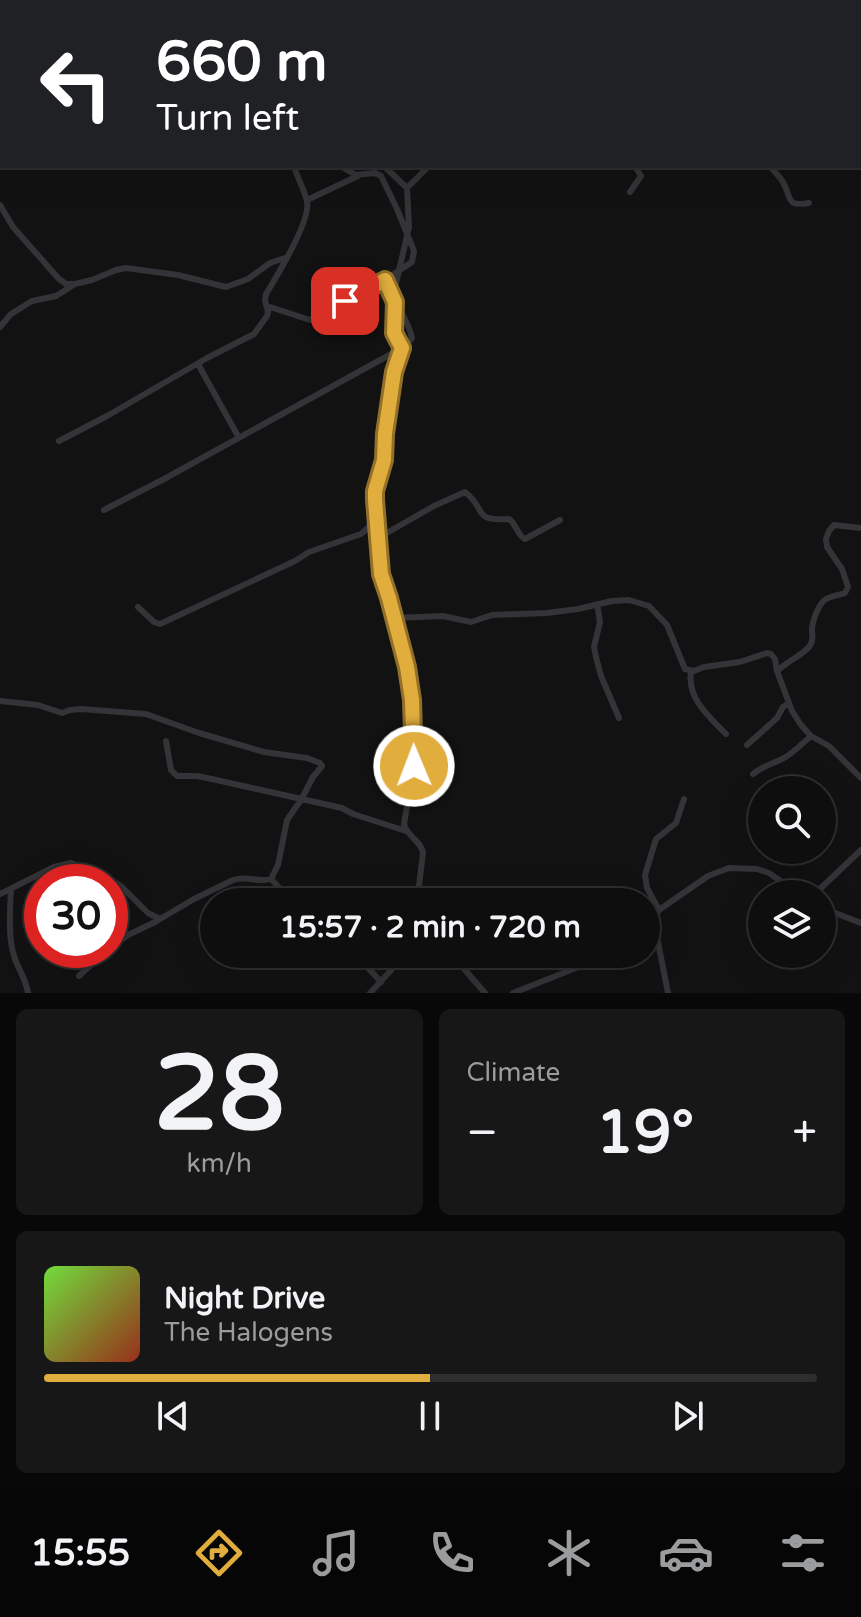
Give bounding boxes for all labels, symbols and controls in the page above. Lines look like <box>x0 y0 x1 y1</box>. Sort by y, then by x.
text: 660 m <box>156 29 327 96</box>
icon: left <box>24 32 128 136</box>
text: Turn left <box>156 97 299 140</box>
pin <box>311 267 379 335</box>
icon: arrive <box>323 279 367 323</box>
position arrow <box>372 724 456 808</box>
map controls <box>748 776 836 968</box>
button: search <box>748 776 836 864</box>
speed limit sign: 30 <box>24 864 128 968</box>
button: layers <box>748 880 836 968</box>
text: 15:57 · 2 min · 720 m <box>279 909 581 946</box>
text: 28 <box>154 1033 285 1158</box>
text: Climate <box>467 1057 560 1088</box>
text: 19° <box>596 1097 694 1169</box>
text: − <box>467 1107 498 1160</box>
text: + <box>792 1107 817 1160</box>
text: km/h <box>187 1148 252 1179</box>
text: Night Drive <box>164 1280 325 1317</box>
text: The Halogens <box>164 1317 333 1348</box>
icon: previous <box>151 1394 195 1438</box>
icon: pause <box>408 1394 452 1438</box>
icon: next <box>666 1394 710 1438</box>
icon: directions <box>191 1525 247 1581</box>
icon: music <box>308 1525 364 1581</box>
icon: phone <box>424 1525 480 1581</box>
icon: climate <box>541 1525 597 1581</box>
icon: car <box>658 1525 714 1581</box>
icon: filters <box>775 1525 831 1581</box>
text: 15:55 <box>30 1532 130 1575</box>

